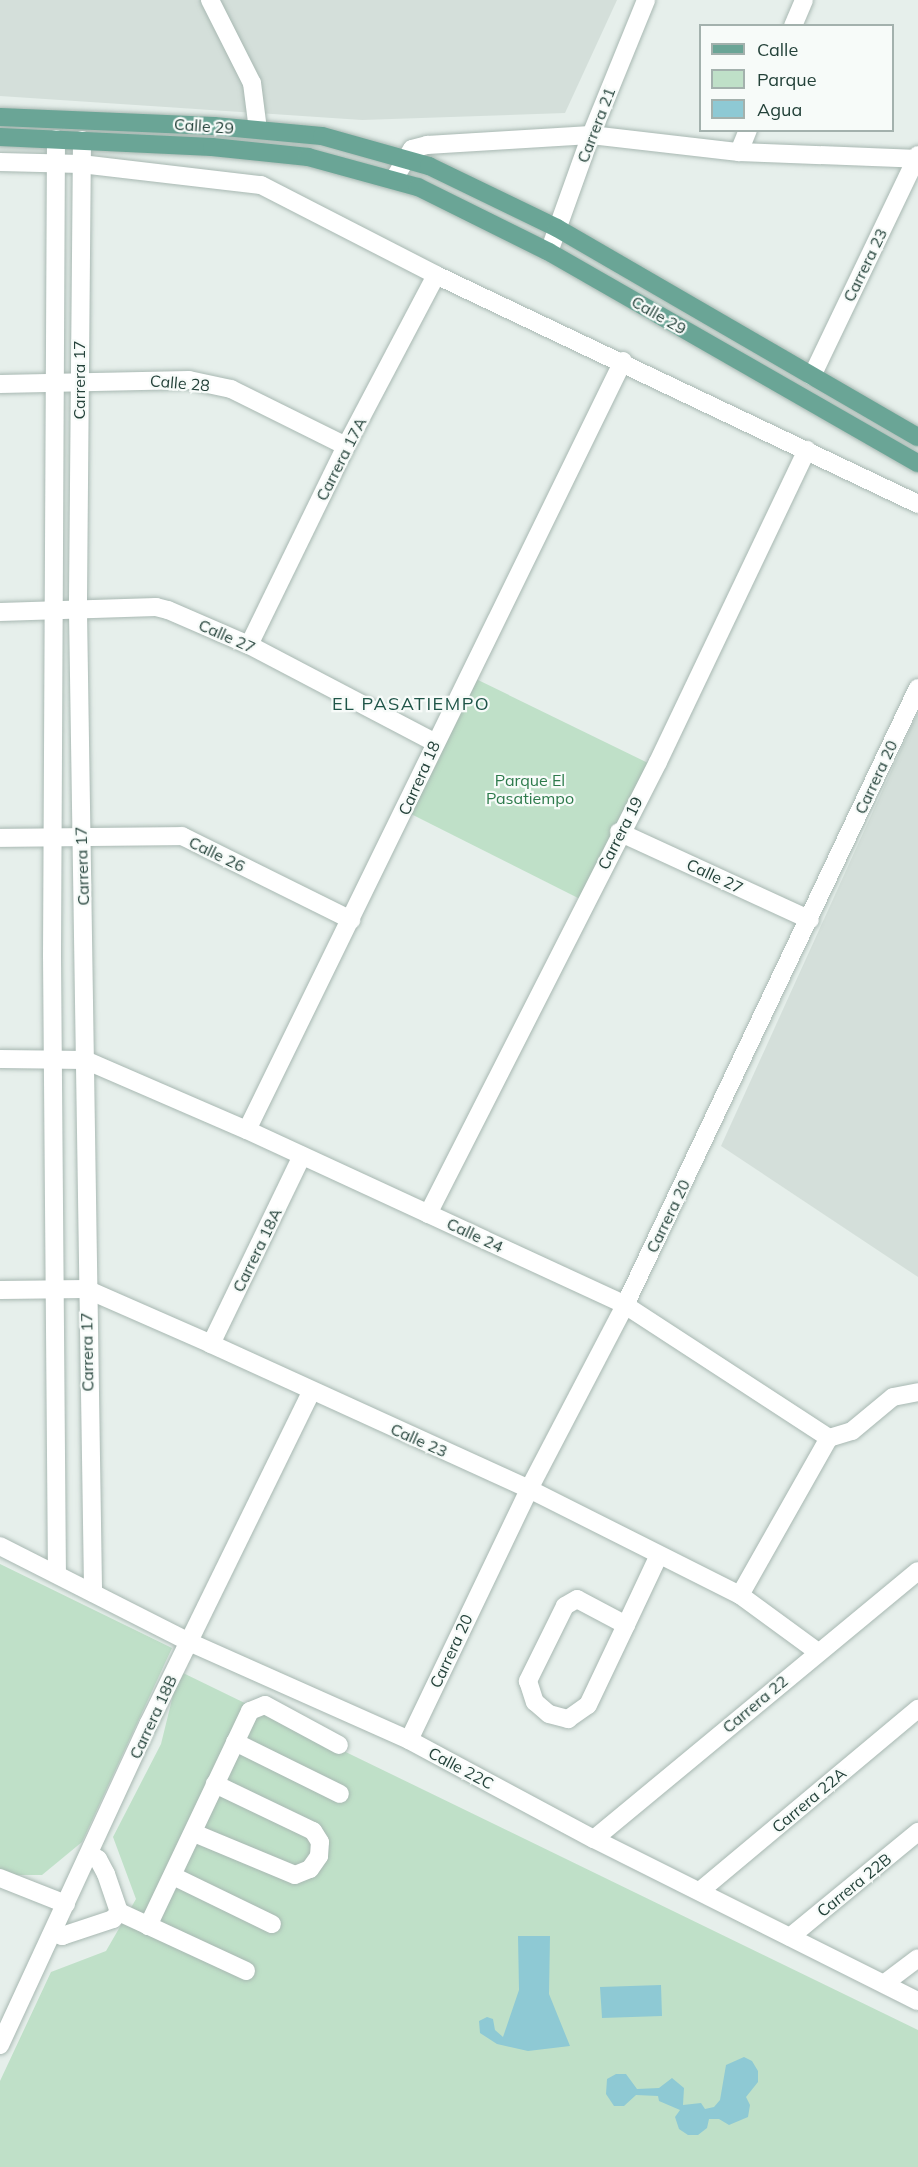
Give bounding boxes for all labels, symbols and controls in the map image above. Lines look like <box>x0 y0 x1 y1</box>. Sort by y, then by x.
legend <box>699 24 894 132</box>
text: Calle <box>757 38 798 61</box>
text: Parque <box>757 68 816 91</box>
street label: Carrera 21 <box>573 85 619 165</box>
text: Agua <box>757 98 802 121</box>
street label: Calle 29 <box>173 114 235 138</box>
street label: Carrera 23 <box>839 225 891 305</box>
street label: Calle 29 <box>628 292 690 338</box>
street label: Carrera 17 <box>69 340 89 420</box>
street label: Calle 28 <box>149 371 211 395</box>
street label: Carrera 17A <box>312 414 370 504</box>
street label: Calle 27 <box>196 615 258 657</box>
district label: EL PASATIEMPO <box>332 693 490 715</box>
street label: Carrera 20 <box>851 737 901 817</box>
street label: Carrera 18 <box>394 738 444 818</box>
park label: Parque El Pasatiempo <box>486 770 574 808</box>
street label: Carrera 19 <box>593 793 647 873</box>
street label: Carrera 17 <box>71 826 93 906</box>
street label: Calle 26 <box>186 832 248 876</box>
street label: Calle 27 <box>684 855 746 897</box>
street label: Carrera 20 <box>642 1176 694 1256</box>
street label: Carrera 18A <box>228 1205 286 1295</box>
street label: Calle 24 <box>444 1214 506 1256</box>
street label: Carrera 17 <box>77 1312 97 1392</box>
street label: Calle 23 <box>388 1419 450 1461</box>
street label: Carrera 20 <box>426 1611 476 1691</box>
street label: Carrera 22 <box>718 1671 792 1737</box>
street label: Carrera 18B <box>125 1672 181 1762</box>
street label: Calle 22C <box>425 1743 497 1793</box>
street label: Carrera 22A <box>768 1763 850 1837</box>
street label: Carrera 22B <box>813 1849 895 1921</box>

